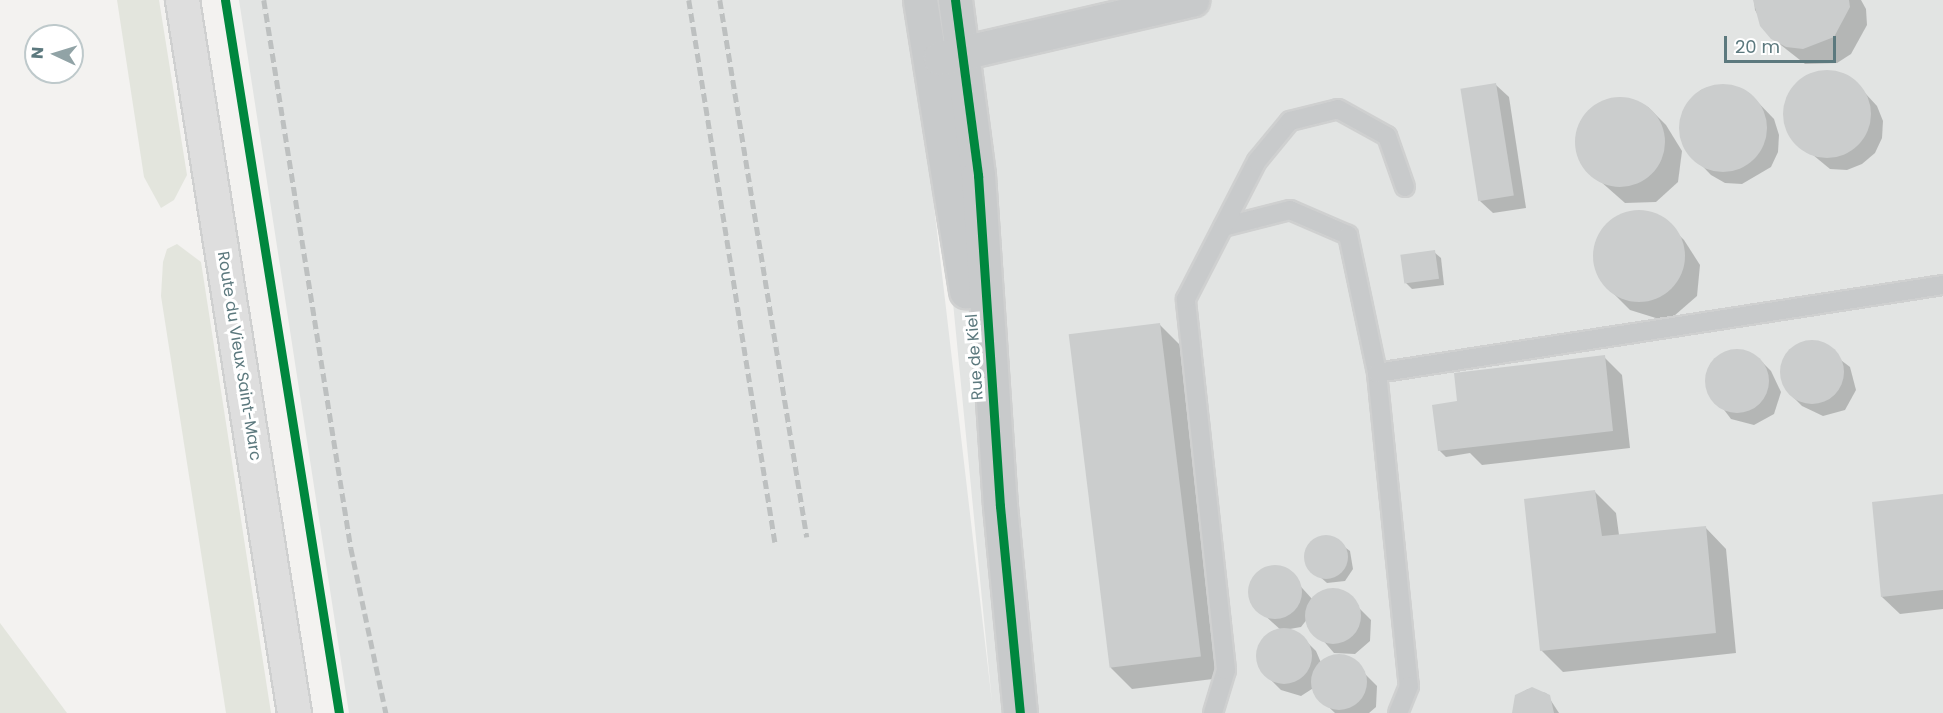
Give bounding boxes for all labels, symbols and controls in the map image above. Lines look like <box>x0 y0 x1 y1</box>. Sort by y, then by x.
north arrow <box>24 24 84 84</box>
scale bar <box>1727 24 1840 62</box>
text: 20 m <box>1735 34 1780 59</box>
text: N <box>26 46 49 60</box>
street label: Route du Vieux Saint-Marc <box>213 250 265 462</box>
street label: Rue de Kiel <box>962 313 988 401</box>

